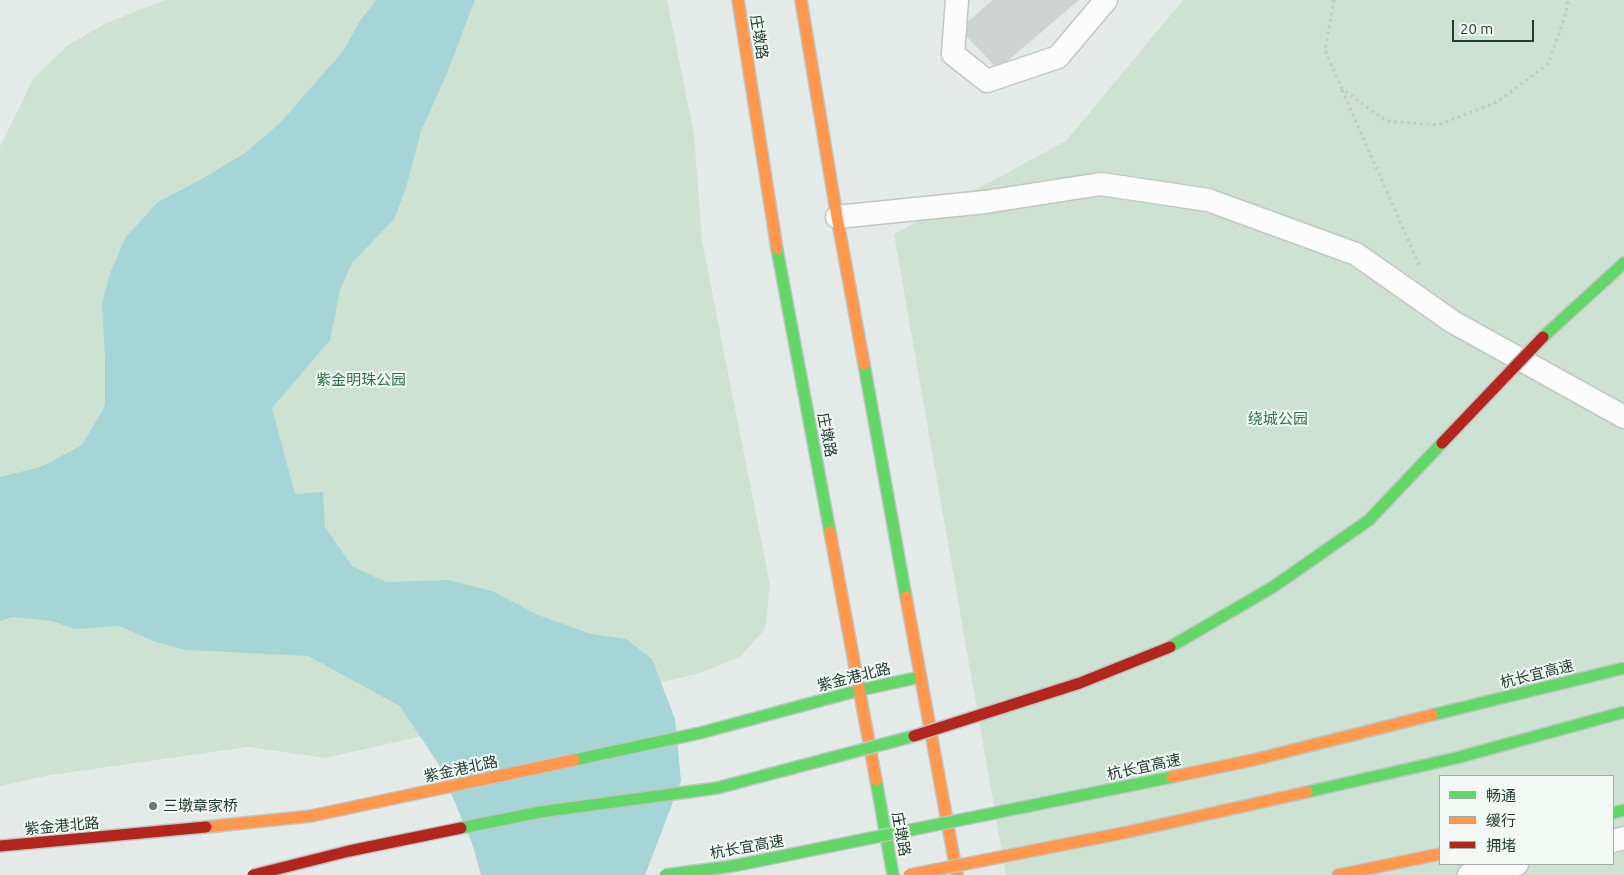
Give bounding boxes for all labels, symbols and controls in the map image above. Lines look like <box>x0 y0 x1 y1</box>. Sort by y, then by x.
scale bar <box>1454 10 1536 42</box>
street label: 庄墩路 <box>747 13 771 61</box>
text: 20 m <box>1460 20 1493 37</box>
park label: 紫金明珠公园 <box>316 371 406 389</box>
park label: 绕城公园 <box>1248 410 1308 428</box>
street label: 庄墩路 <box>814 411 840 459</box>
street label: 杭长宜高速 <box>1498 656 1576 692</box>
street label: 紫金港北路 <box>815 659 893 695</box>
street label: 杭长宜高速 <box>1105 750 1183 784</box>
street label: 紫金港北路 <box>422 752 500 786</box>
legend <box>1439 775 1614 865</box>
text: 畅通 <box>1486 787 1516 804</box>
place label: 三墩章家桥 <box>163 797 238 815</box>
marker: 三墩章家桥 <box>147 800 159 812</box>
street label: 庄墩路 <box>888 810 914 858</box>
text: 缓行 <box>1486 812 1516 829</box>
street label: 紫金港北路 <box>24 814 100 838</box>
street label: 杭长宜高速 <box>709 832 785 862</box>
text: 拥堵 <box>1486 837 1516 854</box>

